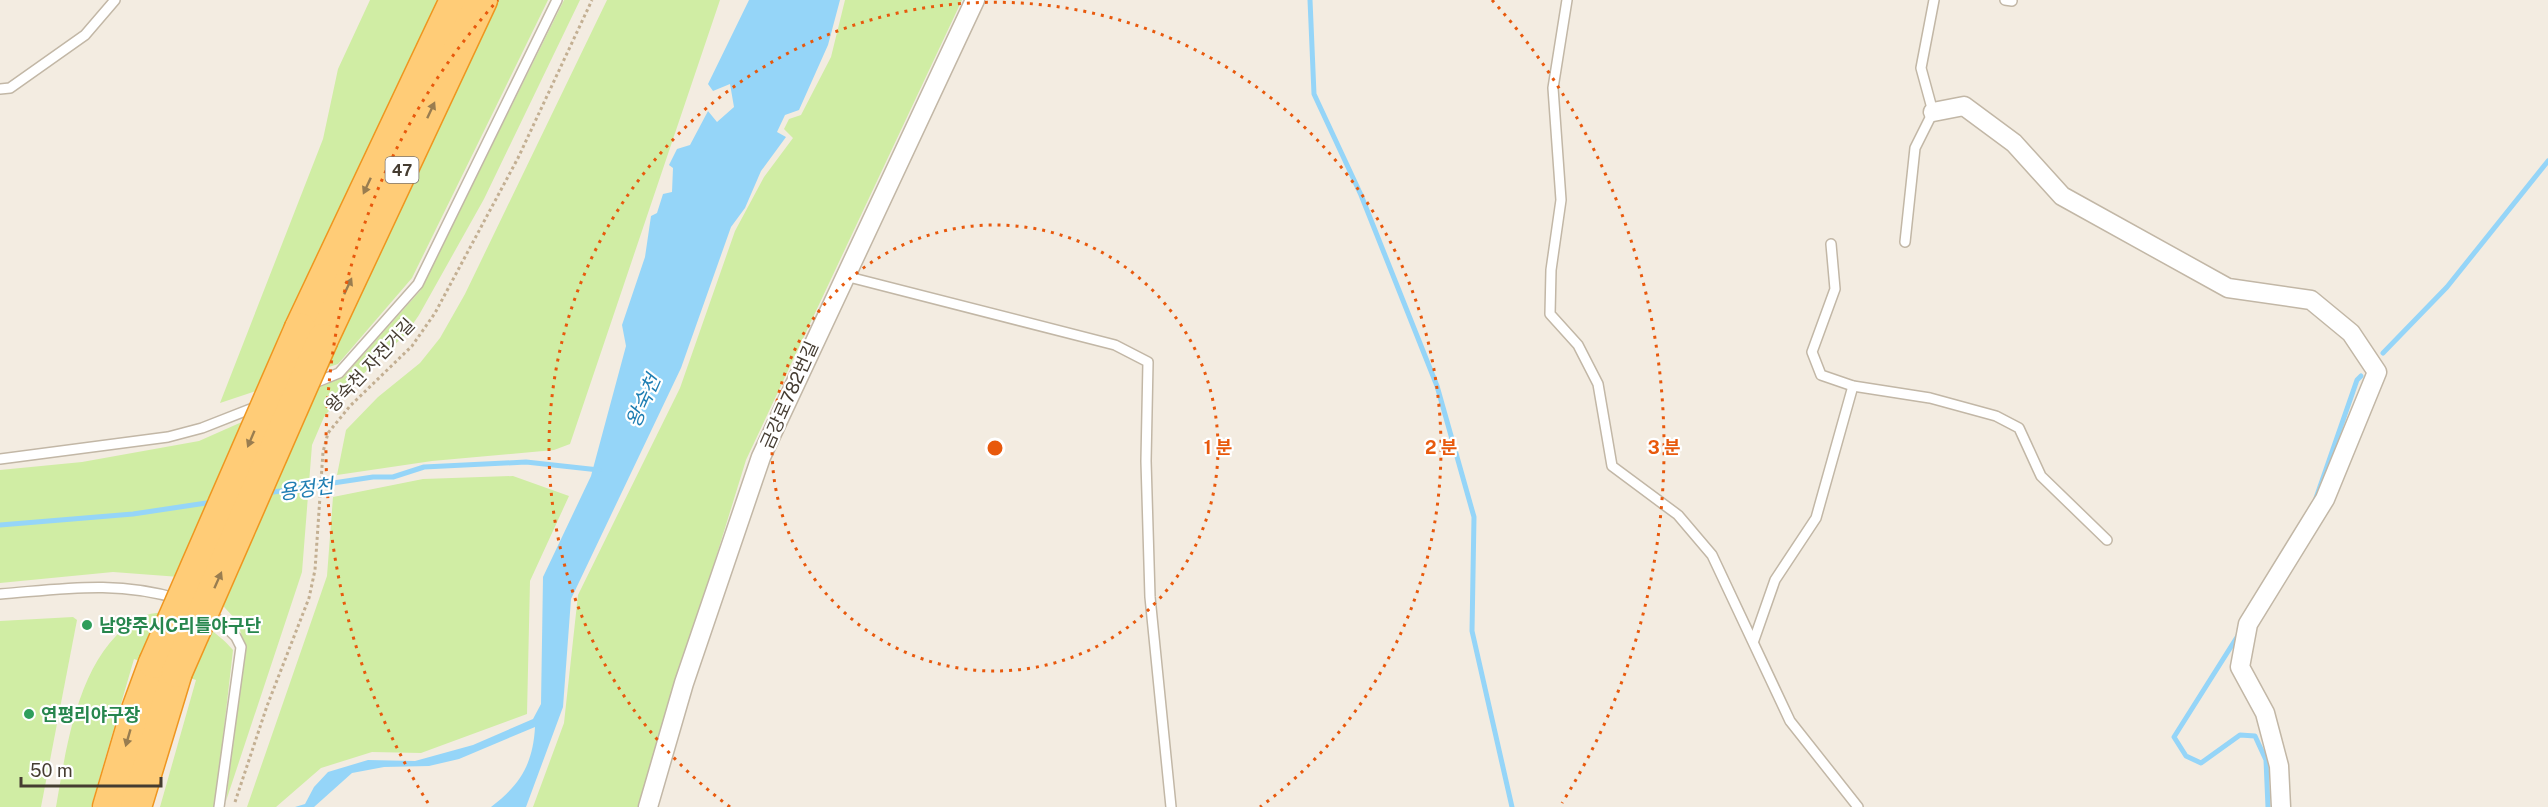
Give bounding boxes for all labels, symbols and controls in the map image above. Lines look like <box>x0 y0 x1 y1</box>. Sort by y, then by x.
one-way arrow <box>426 101 435 118</box>
road number: 47 <box>386 157 418 183</box>
one-way arrow <box>363 177 372 194</box>
one-way arrow <box>343 278 352 295</box>
street label: 왕숙천 자전거길 <box>321 314 419 416</box>
street label: 금강로782번길 <box>756 338 822 452</box>
water label: 왕숙천 <box>621 369 666 431</box>
one-way arrow <box>246 431 256 449</box>
text: 1 분 <box>1204 437 1233 458</box>
text: 2 분 <box>1425 437 1457 458</box>
text: 3 분 <box>1648 437 1681 458</box>
centre of rings <box>985 438 1005 458</box>
water label: 용정천 <box>277 473 338 505</box>
one-way arrow <box>213 572 222 589</box>
place label: 남양주시C리틀야구단 <box>99 615 261 636</box>
marker: 남양주시C리틀야구단 <box>80 618 94 632</box>
place label: 연평리야구장 <box>41 704 141 725</box>
marker: 연평리야구장 <box>22 707 36 721</box>
one-way arrow <box>123 729 132 747</box>
scale bar <box>21 750 160 788</box>
text: 50 m <box>30 760 73 781</box>

